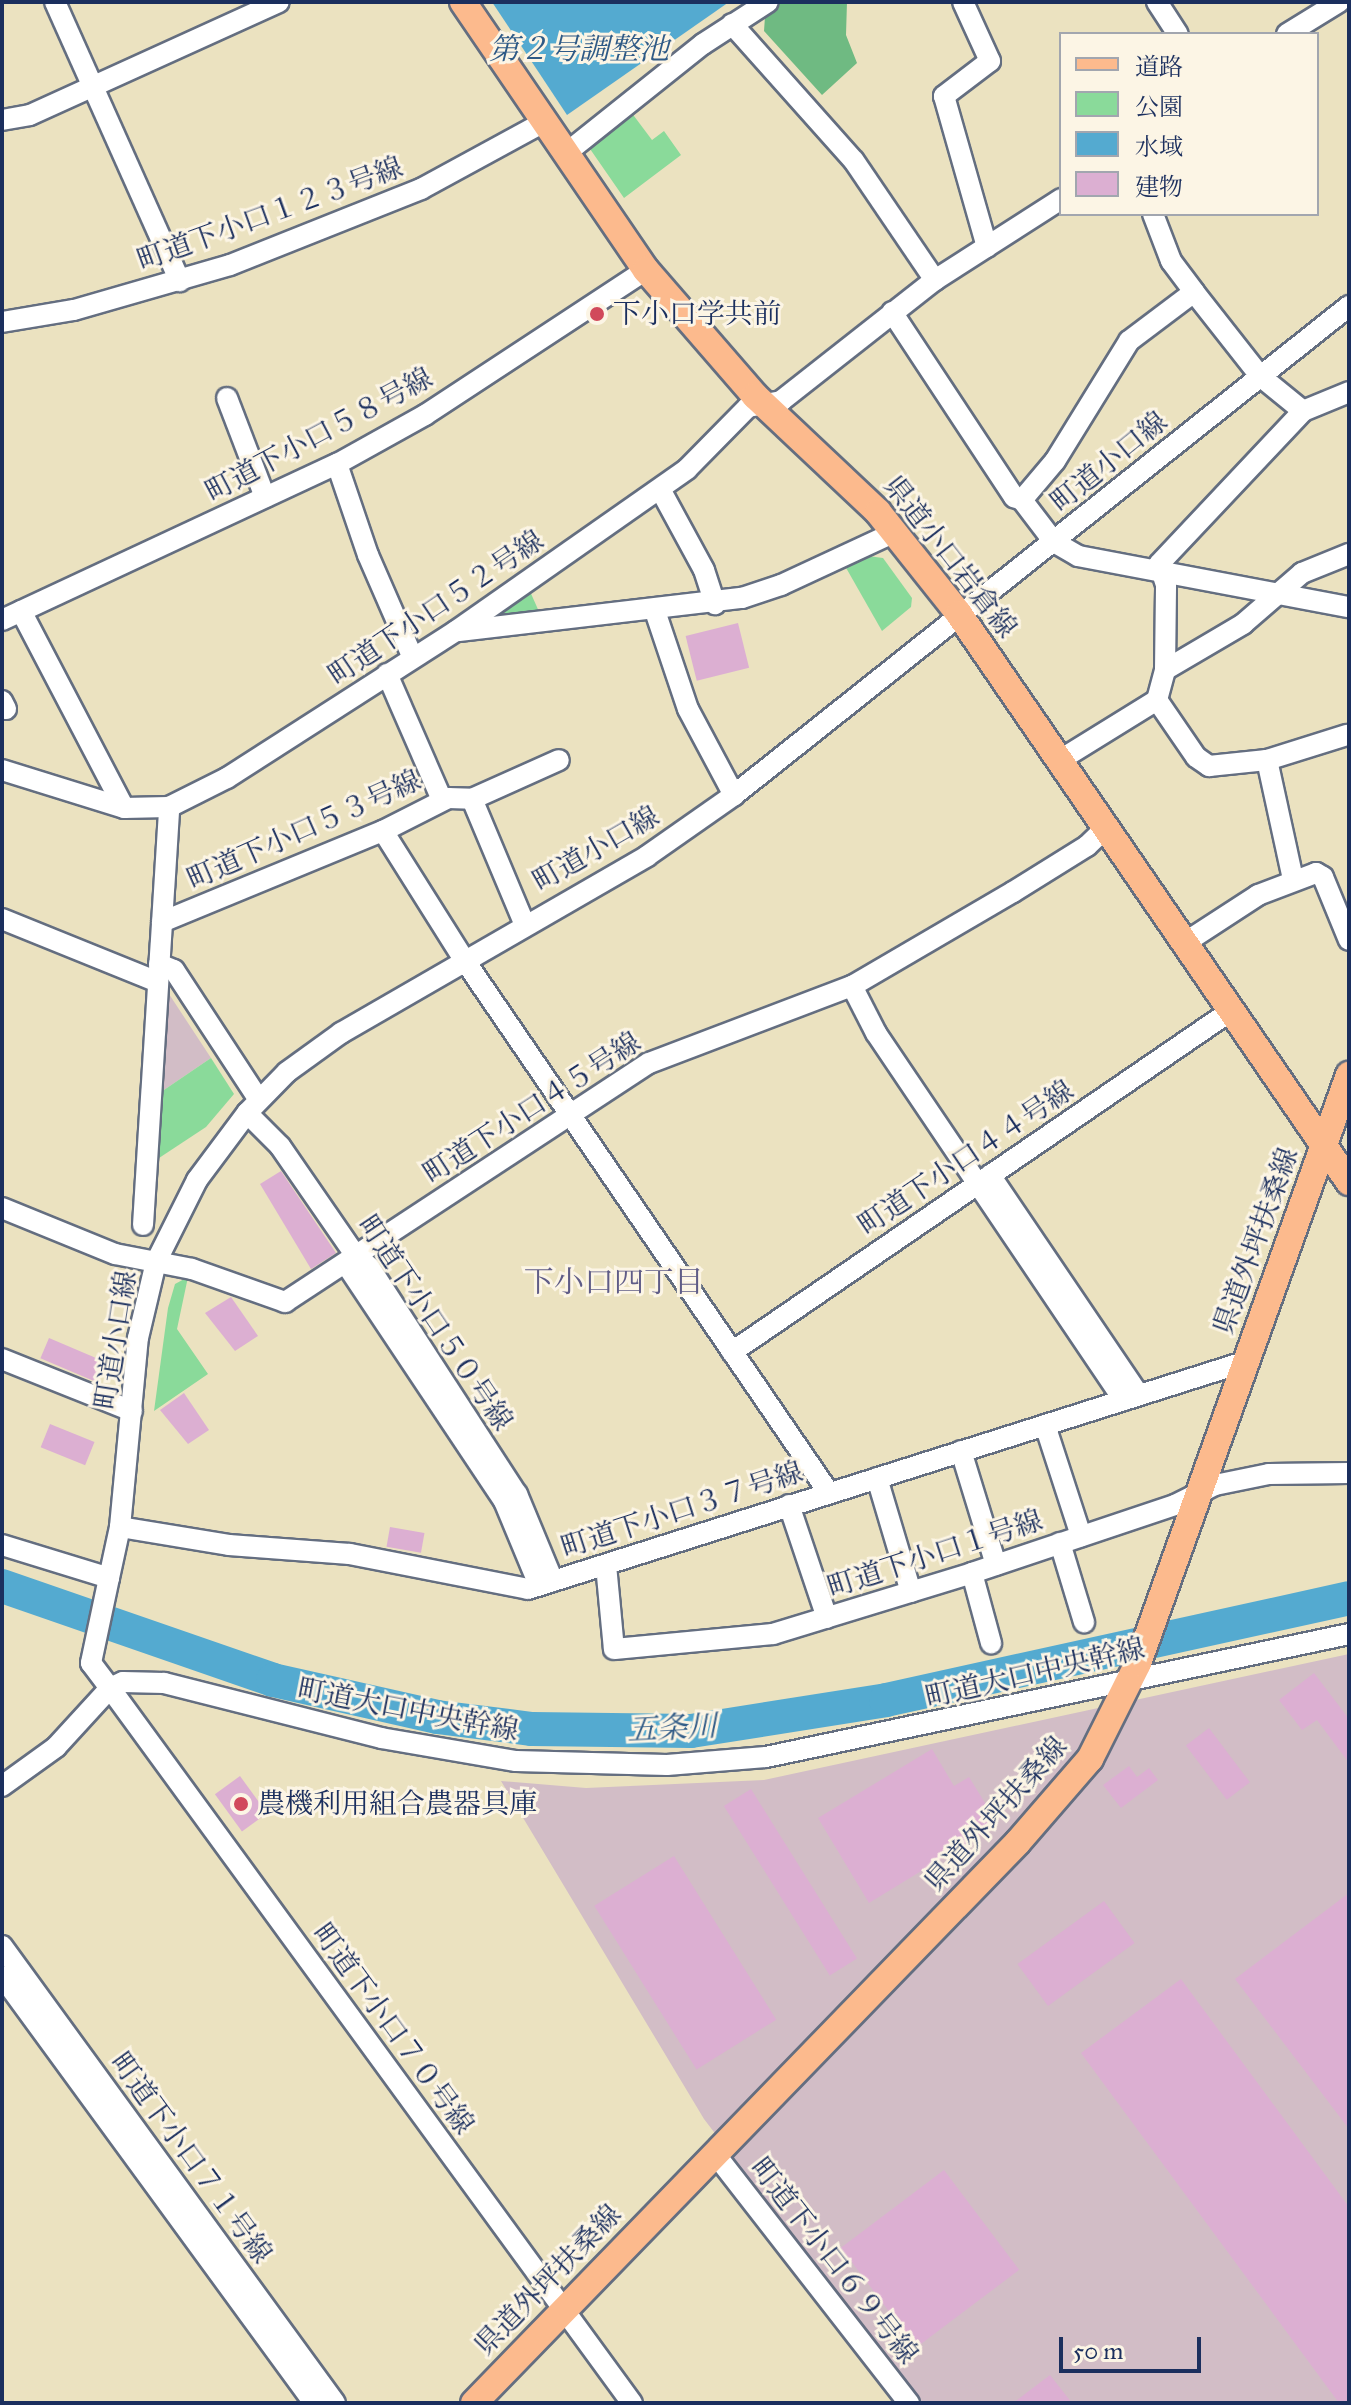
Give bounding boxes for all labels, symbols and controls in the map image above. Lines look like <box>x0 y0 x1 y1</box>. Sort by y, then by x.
water label: 第２号調整池 <box>489 31 669 67</box>
legend <box>1059 32 1319 216</box>
text: 道路 <box>1135 52 1183 82</box>
text: 公園 <box>1135 92 1183 122</box>
text: 水域 <box>1135 132 1183 162</box>
street label: 町道下小口１２３号線 <box>133 150 407 278</box>
text: 建物 <box>1135 172 1183 202</box>
place label: 下小口学共前 <box>613 297 781 331</box>
marker: 下小口学共前 <box>588 305 606 323</box>
street label: 町道下小口５８号線 <box>200 361 438 509</box>
street label: 町道小口線 <box>1044 405 1174 519</box>
street label: 県道小口岩倉線 <box>876 469 1024 645</box>
street label: 町道下小口５２号線 <box>322 524 550 692</box>
street label: 町道下小口５３号線 <box>182 763 426 897</box>
street label: 町道小口線 <box>527 799 665 899</box>
street label: 町道下小口４５号線 <box>417 1025 647 1191</box>
street label: 町道下小口４４号線 <box>852 1074 1080 1242</box>
street label: 県道外坪扶桑線 <box>1207 1143 1305 1339</box>
street label: 町道下小口５０号線 <box>351 1209 519 1437</box>
district label: 下小口四丁目 <box>524 1264 704 1300</box>
street label: 町道小口線 <box>88 1268 144 1412</box>
street label: 町道下小口３７号線 <box>557 1455 807 1565</box>
street label: 町道下小口１号線 <box>823 1503 1047 1605</box>
street label: 町道大口中央幹線 <box>922 1631 1148 1715</box>
street label: 町道大口中央幹線 <box>295 1672 521 1748</box>
water label: 五条川 <box>626 1708 718 1748</box>
street label: 県道外坪扶桑線 <box>918 1730 1074 1898</box>
place label: 農機利用組合農器具庫 <box>257 1787 537 1821</box>
marker: 農機利用組合農器具庫 <box>232 1795 250 1813</box>
street label: 町道下小口７０号線 <box>305 1917 481 2141</box>
street label: 町道下小口７１号線 <box>103 2046 279 2270</box>
street label: 町道下小口６９号線 <box>743 2151 925 2371</box>
street label: 県道外坪扶桑線 <box>468 2198 628 2362</box>
scale bar <box>1063 2321 1205 2371</box>
text: 50 m <box>1073 2336 1123 2366</box>

